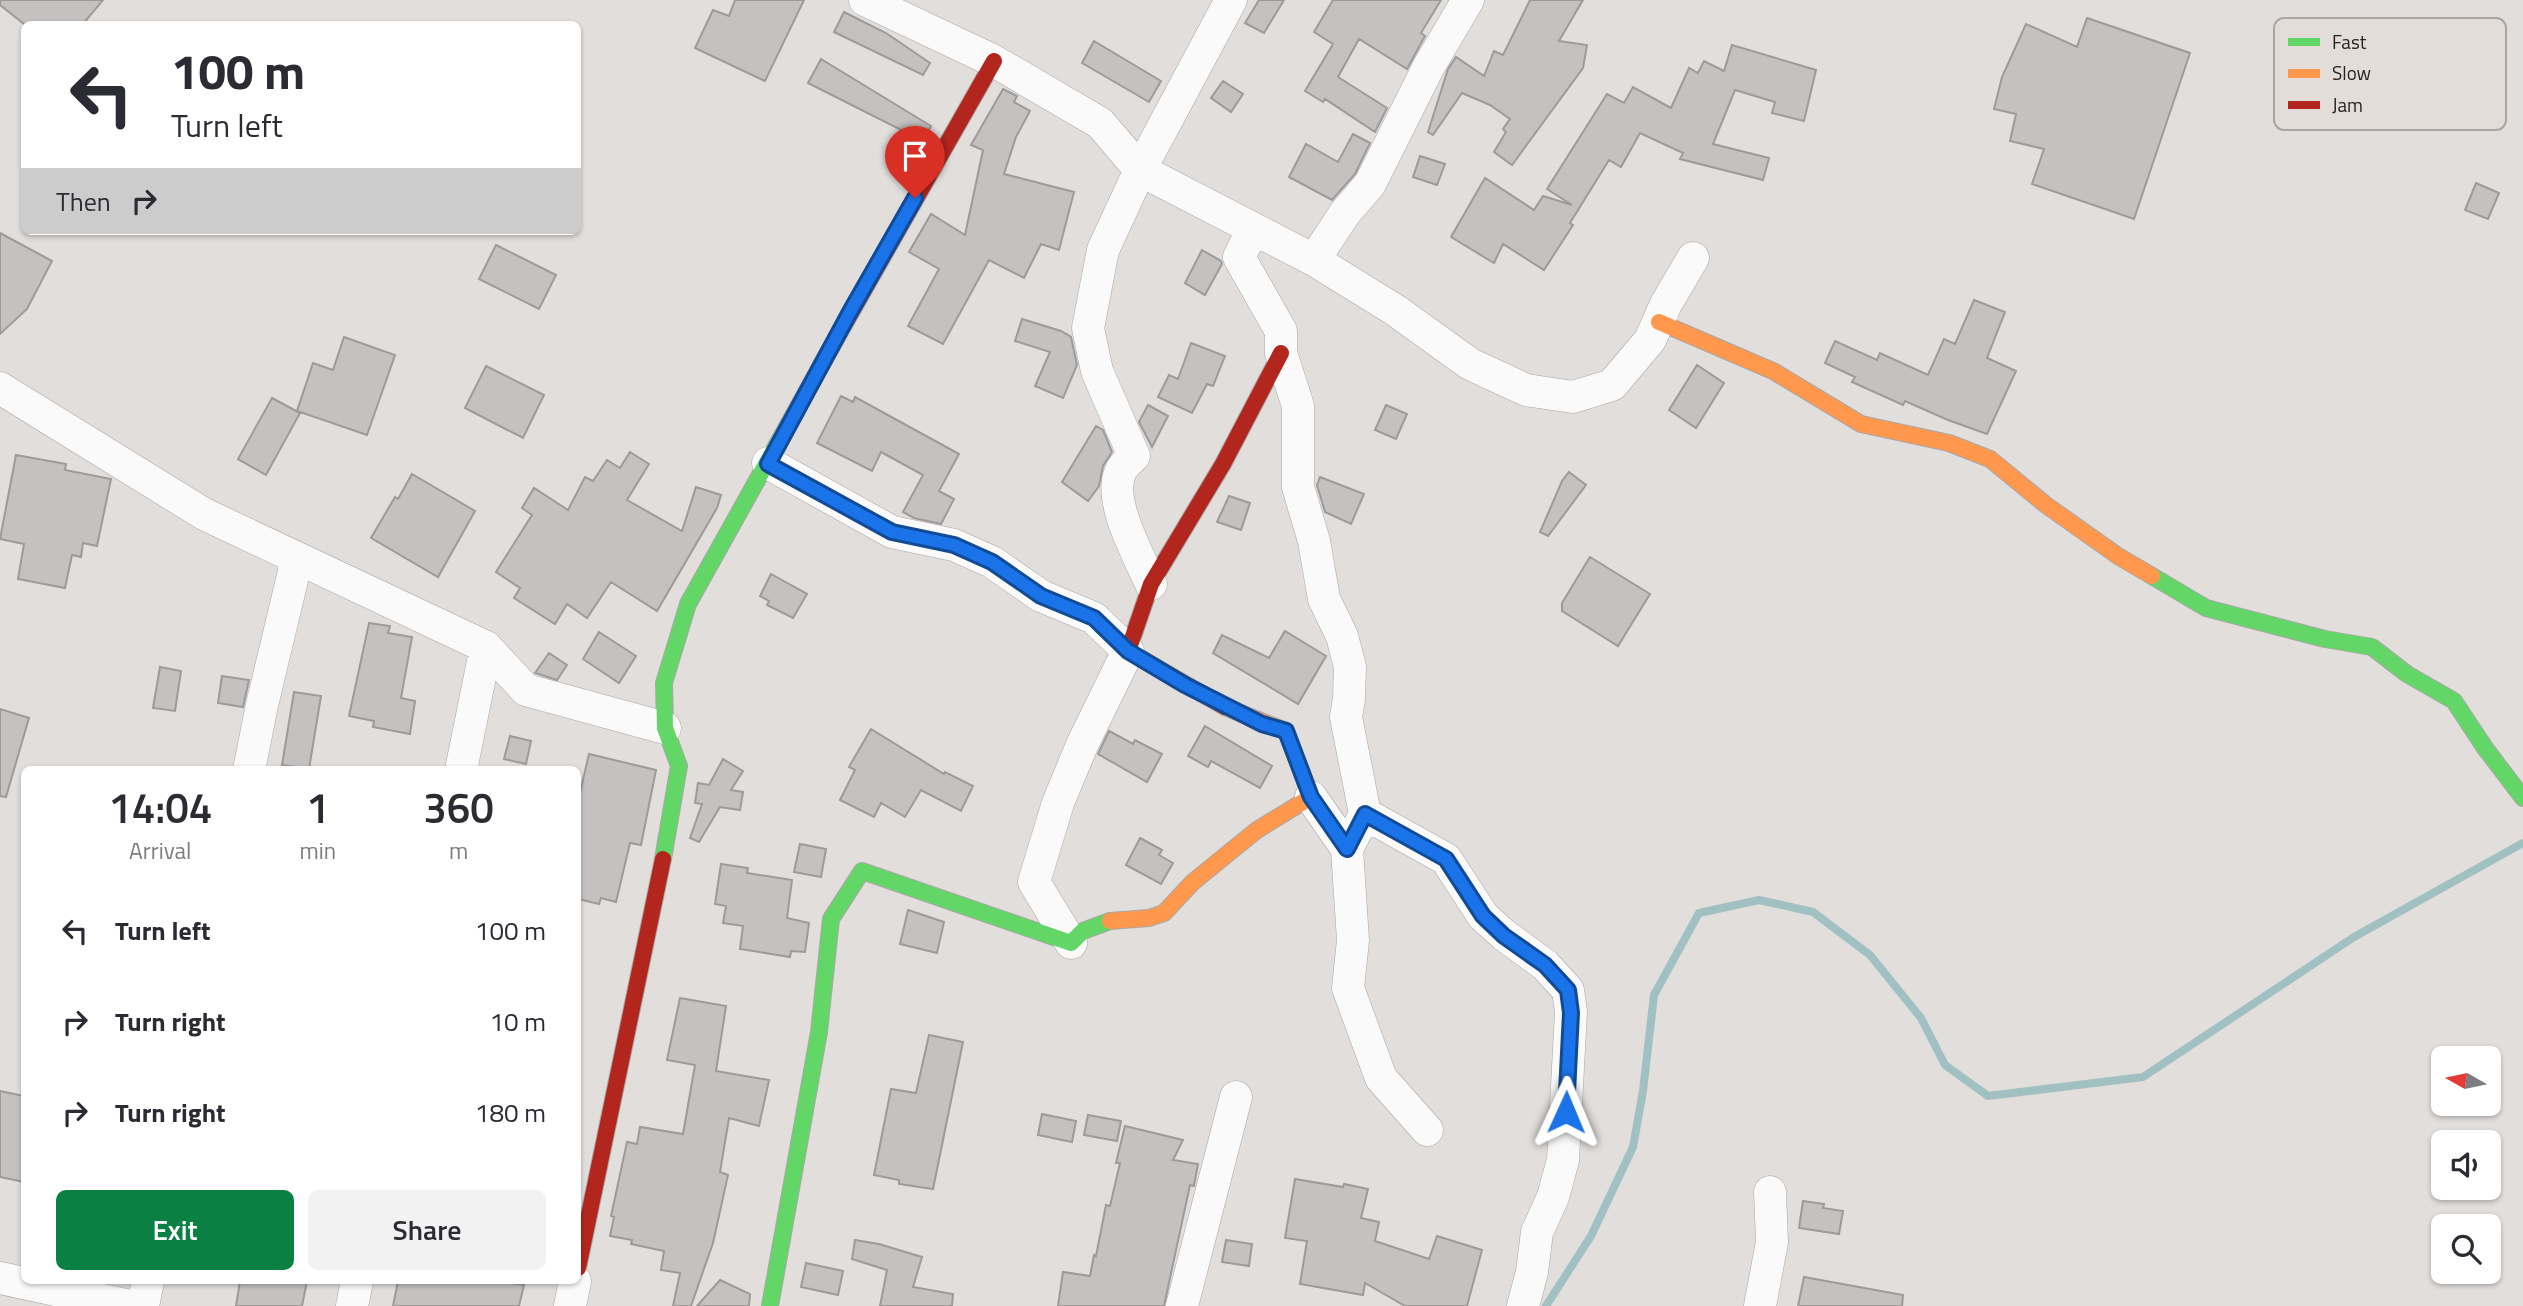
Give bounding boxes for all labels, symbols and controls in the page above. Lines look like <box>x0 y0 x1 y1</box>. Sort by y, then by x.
legend <box>2274 18 2506 130</box>
text: Fast <box>2332 27 2367 56</box>
text: 100 m <box>171 33 305 108</box>
icon: left <box>56 49 147 140</box>
text: Slow <box>2332 58 2371 87</box>
text: Jam <box>2332 90 2363 119</box>
text: Turn left <box>171 101 283 149</box>
pin <box>885 126 945 198</box>
icon: arrive <box>896 137 934 175</box>
text: Then <box>56 182 111 221</box>
icon: right <box>125 182 163 220</box>
text: 14:04 <box>108 775 212 839</box>
text: 1 <box>306 775 330 839</box>
text: 360 <box>423 775 494 839</box>
text: Arrival <box>129 833 191 868</box>
text: min <box>299 833 336 868</box>
text: m <box>449 833 468 868</box>
text: Turn left <box>115 911 210 950</box>
text: 100 m <box>475 911 546 950</box>
icon: left <box>56 912 94 950</box>
text: Turn right <box>115 1002 226 1041</box>
text: 10 m <box>489 1002 546 1041</box>
icon: right <box>56 1003 94 1041</box>
north arrow <box>2431 1046 2501 1116</box>
map controls <box>2431 1046 2501 1284</box>
position arrow <box>1529 1075 1603 1149</box>
text: Turn right <box>115 1093 226 1132</box>
text: 180 m <box>475 1093 546 1132</box>
icon: right <box>56 1094 94 1132</box>
button: sound <box>2431 1130 2501 1200</box>
button: Exit <box>56 1190 294 1270</box>
button: Share <box>308 1190 546 1270</box>
button: search <box>2431 1214 2501 1284</box>

